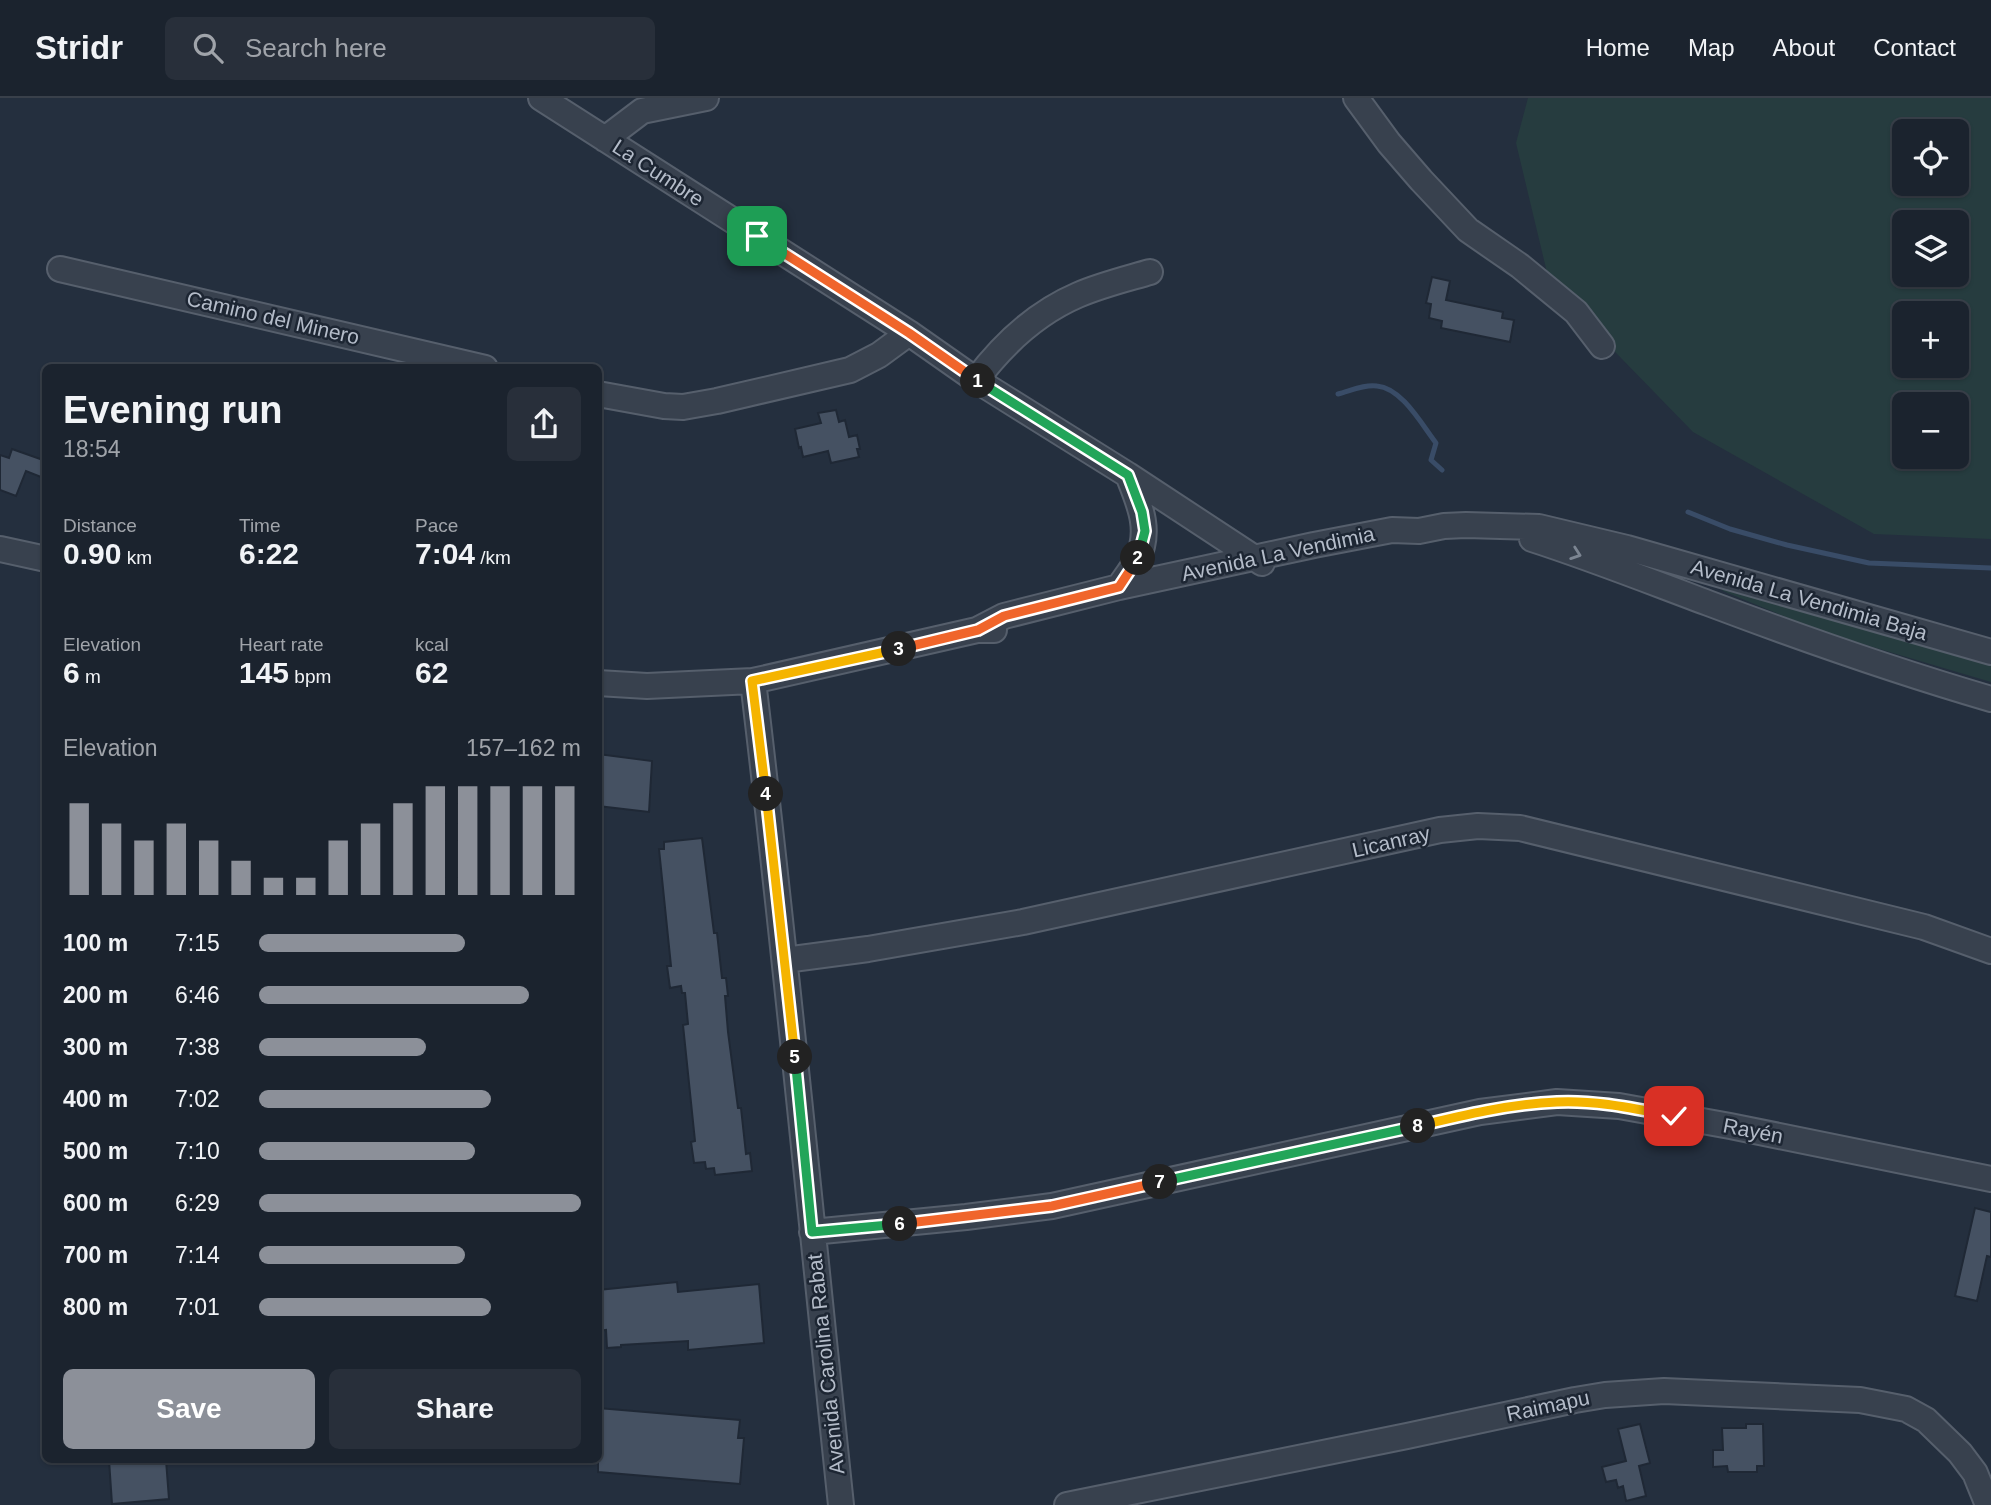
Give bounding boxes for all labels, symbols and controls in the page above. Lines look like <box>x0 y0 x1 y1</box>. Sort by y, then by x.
search box <box>165 17 655 80</box>
text: Stridr <box>35 29 123 66</box>
icon: search <box>189 29 227 67</box>
text: Search here <box>245 33 387 63</box>
text: Home <box>1586 34 1650 61</box>
text: Map <box>1688 34 1735 61</box>
text: About <box>1773 34 1835 61</box>
text: Contact <box>1873 34 1956 61</box>
map controls <box>1892 119 1969 469</box>
button: locate <box>1892 119 1969 196</box>
street label: La Cumbre <box>608 135 708 211</box>
pin <box>727 206 787 266</box>
button: layers <box>1892 210 1969 287</box>
icon: arrive <box>738 217 776 255</box>
street label: Camino del Minero <box>185 286 362 349</box>
button: + <box>1892 301 1969 378</box>
pin: 1 <box>960 364 996 398</box>
text: 1 <box>972 370 983 391</box>
button: share <box>507 387 581 461</box>
text: Evening run <box>63 389 283 431</box>
button: − <box>1892 392 1969 469</box>
text: 18:54 <box>63 436 121 462</box>
text: Distance <box>63 515 137 536</box>
text: Time <box>239 515 281 536</box>
text: Pace <box>415 515 458 536</box>
street label: Avenida La Vendimia <box>1179 522 1377 585</box>
text: 0.90 <box>63 537 121 570</box>
text: 6:22 <box>239 537 299 570</box>
text: 7:04 <box>415 537 475 570</box>
pin: 2 <box>1120 540 1156 575</box>
one-way arrow <box>1569 546 1581 560</box>
text: km <box>121 547 152 568</box>
text: /km <box>475 547 511 568</box>
text: 2 <box>1132 547 1143 568</box>
street label: Avenida La Vendimia Baja <box>1688 555 1930 644</box>
pin: 3 <box>881 632 916 666</box>
text: Elevation <box>63 634 141 655</box>
text: Heart rate <box>239 634 323 655</box>
text: kcal <box>415 634 449 655</box>
text: 3 <box>893 638 904 659</box>
text: 6 <box>63 656 80 689</box>
text: 145 <box>239 656 289 689</box>
text: 62 <box>415 656 448 689</box>
text: m <box>80 666 101 687</box>
text: bpm <box>289 666 331 687</box>
text: Elevation <box>63 735 158 761</box>
text: 157–162 m <box>466 735 581 761</box>
pin: 4 <box>748 776 784 812</box>
text: 4 <box>760 783 771 804</box>
street label: Licanray <box>1350 821 1433 862</box>
text: 100 m <box>63 930 128 956</box>
text: 7:15 <box>175 930 220 956</box>
text: 200 m <box>63 982 128 1008</box>
text: 6:46 <box>175 982 220 1008</box>
text: 300 m <box>63 1034 128 1060</box>
text: 7:38 <box>175 1034 220 1060</box>
pin: 5 <box>778 1040 812 1074</box>
text: 5 <box>789 1046 800 1067</box>
text: 400 m <box>63 1086 128 1112</box>
text: 7:02 <box>175 1086 220 1112</box>
pin <box>1644 1086 1704 1146</box>
icon: check <box>1655 1097 1693 1135</box>
pin: 8 <box>1400 1108 1436 1144</box>
street label: Rayén <box>1721 1113 1785 1148</box>
text: 8 <box>1412 1115 1423 1136</box>
text: 500 m <box>63 1138 128 1164</box>
text: 7:10 <box>175 1138 220 1164</box>
pin: 7 <box>1142 1164 1178 1200</box>
text: 7 <box>1154 1171 1165 1192</box>
text: 600 m <box>63 1190 128 1216</box>
text: 6:29 <box>175 1190 220 1216</box>
pin: 6 <box>883 1206 918 1242</box>
text: 6 <box>894 1213 905 1234</box>
text: 700 m <box>63 1242 128 1268</box>
text: 7:14 <box>175 1242 220 1268</box>
street label: Avenida Carolina Rabat <box>802 1253 849 1475</box>
text: 800 m <box>63 1294 128 1320</box>
text: 7:01 <box>175 1294 220 1320</box>
button: Save <box>63 1369 315 1449</box>
button: Share <box>329 1369 581 1449</box>
street label: Raimapu <box>1504 1386 1591 1425</box>

